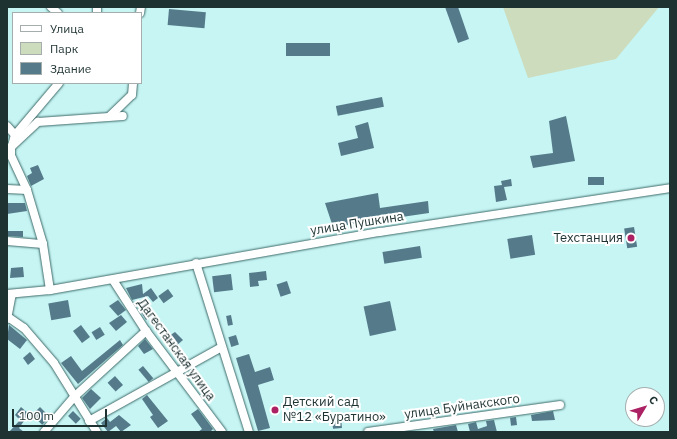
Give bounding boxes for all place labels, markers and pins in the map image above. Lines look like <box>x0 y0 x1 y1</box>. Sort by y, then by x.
place label: Техстанция <box>553 230 623 246</box>
marker: Техстанция <box>626 233 636 243</box>
place label: Детский сад №12 «Буратино» <box>283 395 386 426</box>
marker: Детский сад №12 «Буратино» <box>270 405 280 415</box>

